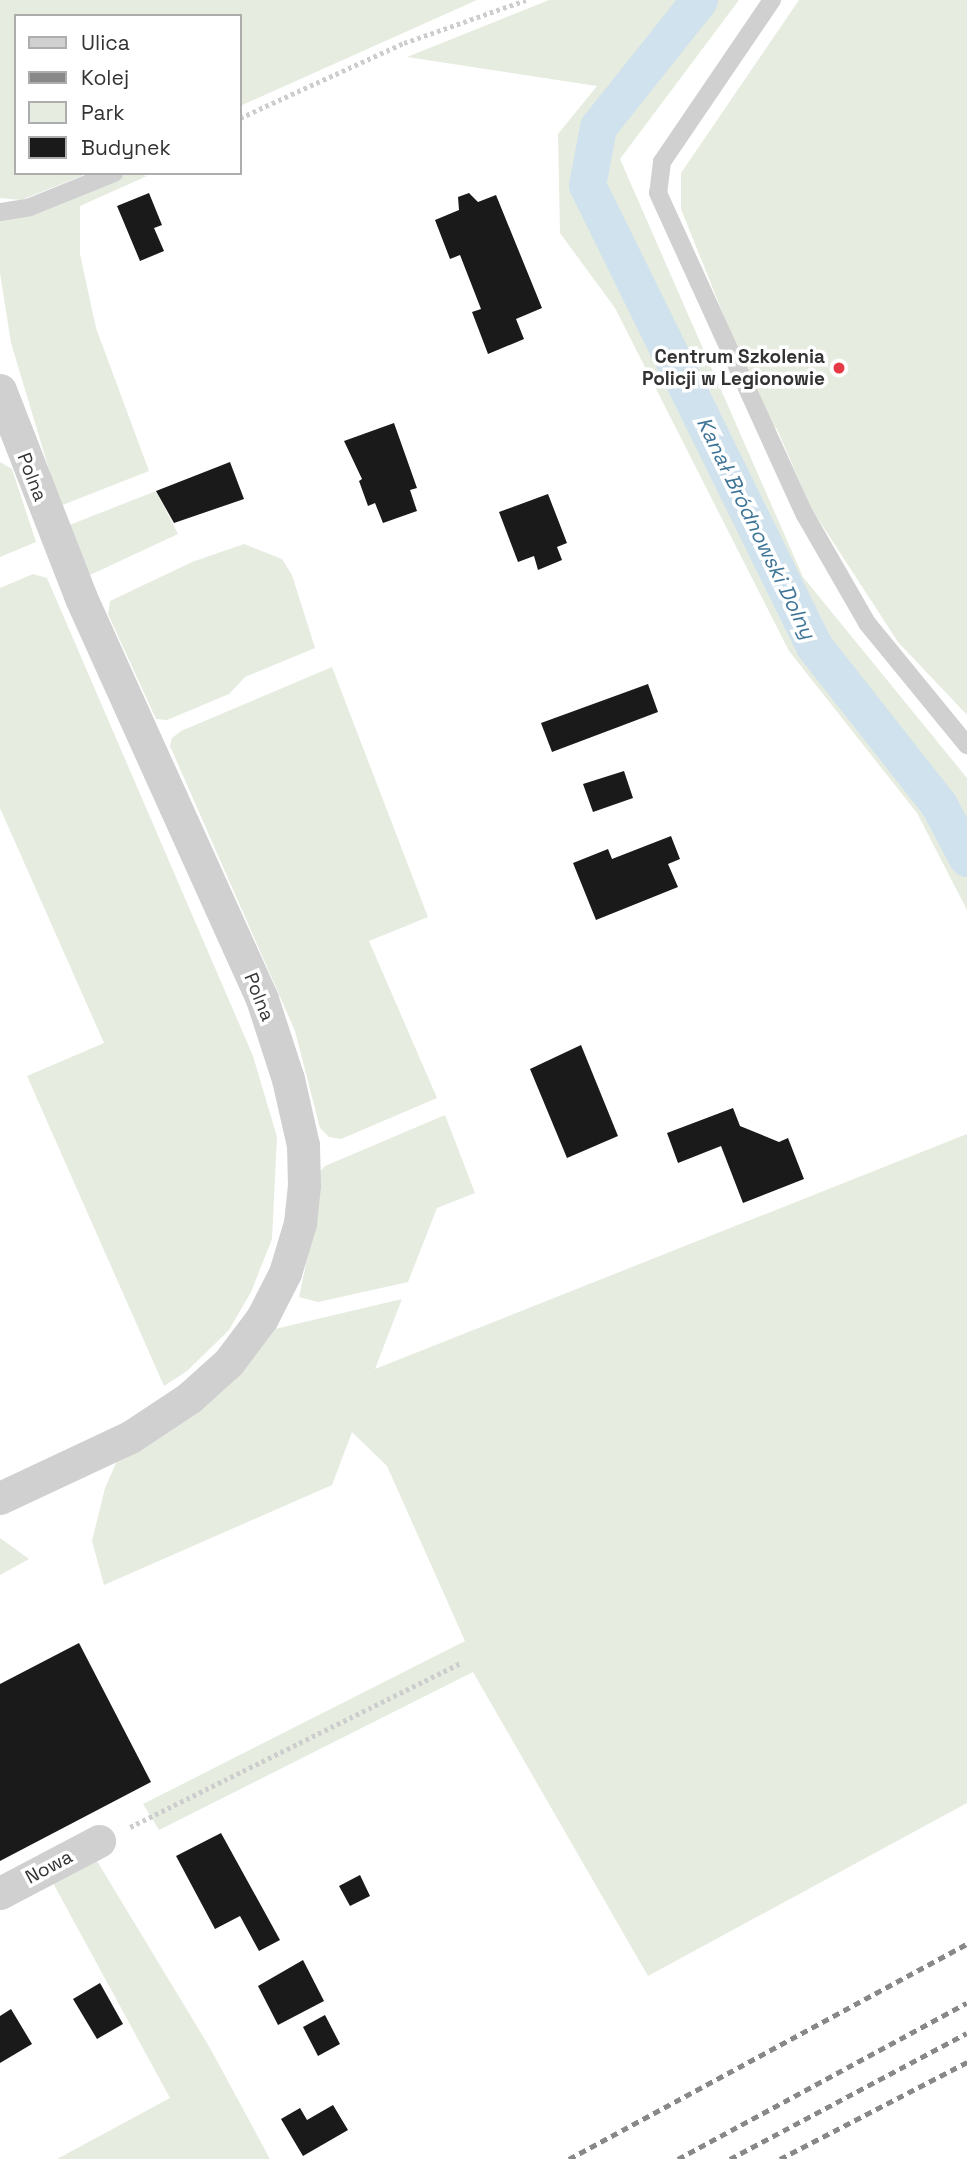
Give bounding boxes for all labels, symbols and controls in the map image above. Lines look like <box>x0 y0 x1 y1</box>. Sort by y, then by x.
legend <box>14 14 242 175</box>
text: Ulica <box>81 29 130 56</box>
text: Kolej <box>81 64 129 91</box>
text: Park <box>81 99 125 126</box>
text: Budynek <box>81 134 171 161</box>
place label: Centrum Szkolenia Policji w Legionowie <box>642 346 825 390</box>
marker: Centrum Szkolenia Policji w Legionowie <box>831 360 847 376</box>
water label: Kanał Bródnowski Dolny <box>691 413 821 643</box>
street label: Polna <box>12 450 52 504</box>
street label: Polna <box>239 970 279 1024</box>
street label: Nowa <box>22 1845 76 1889</box>

